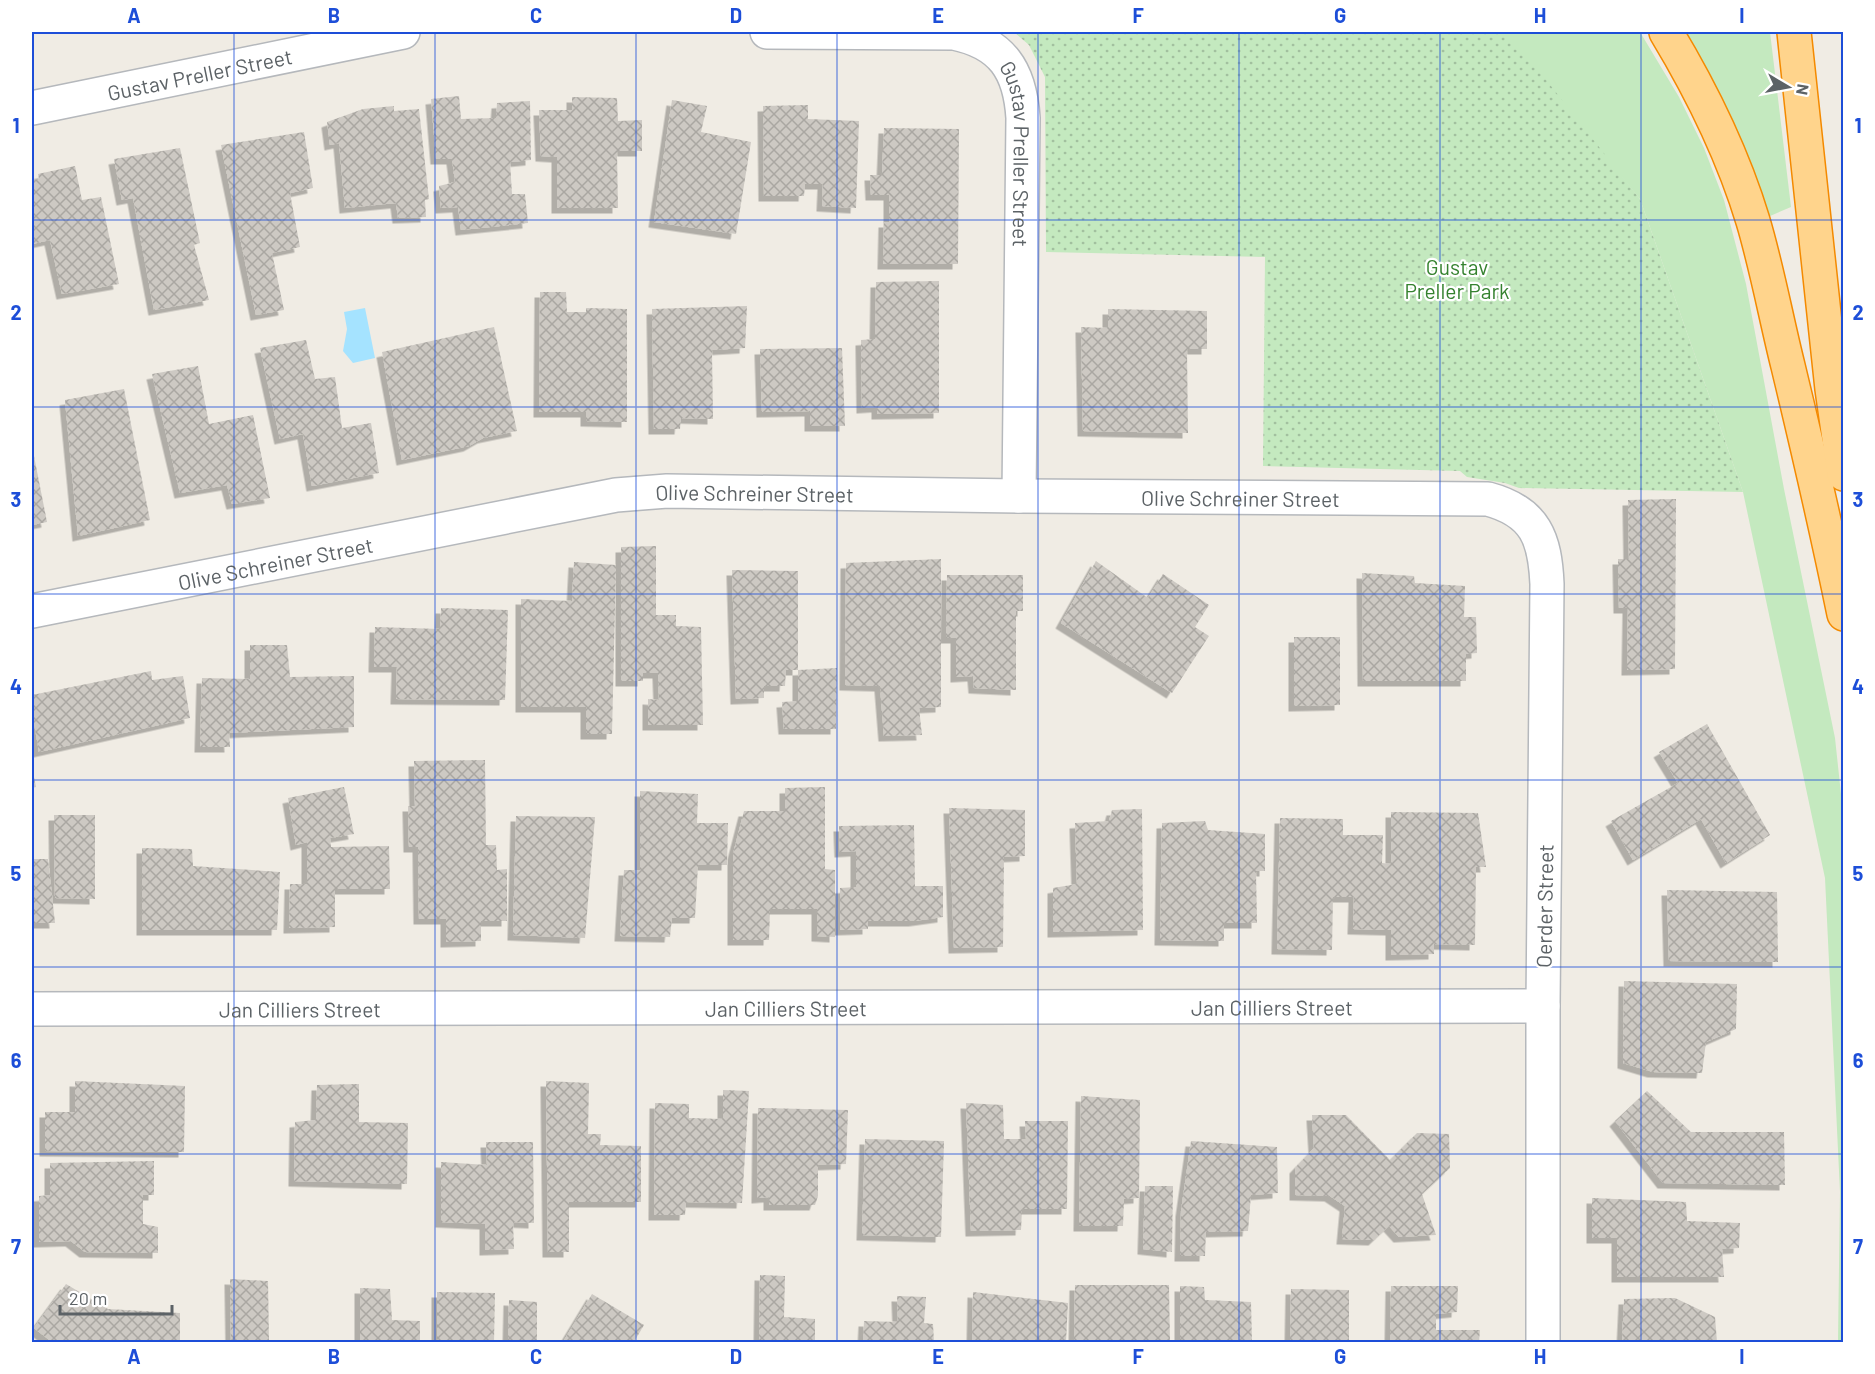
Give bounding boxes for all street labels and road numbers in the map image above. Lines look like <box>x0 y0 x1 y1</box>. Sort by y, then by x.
street label: Gustav Preller Street <box>105 43 294 105</box>
street label: Gustav Preller Street <box>996 55 1036 247</box>
street label: Olive Schreiner Street <box>654 478 854 506</box>
street label: Olive Schreiner Street <box>1141 484 1340 511</box>
street label: Olive Schreiner Street <box>175 531 375 594</box>
street label: Oerder Street <box>1530 844 1558 968</box>
street label: Jan Cilliers Street <box>1191 994 1353 1019</box>
street label: Jan Cilliers Street <box>705 995 867 1020</box>
street label: Jan Cilliers Street <box>219 996 381 1021</box>

